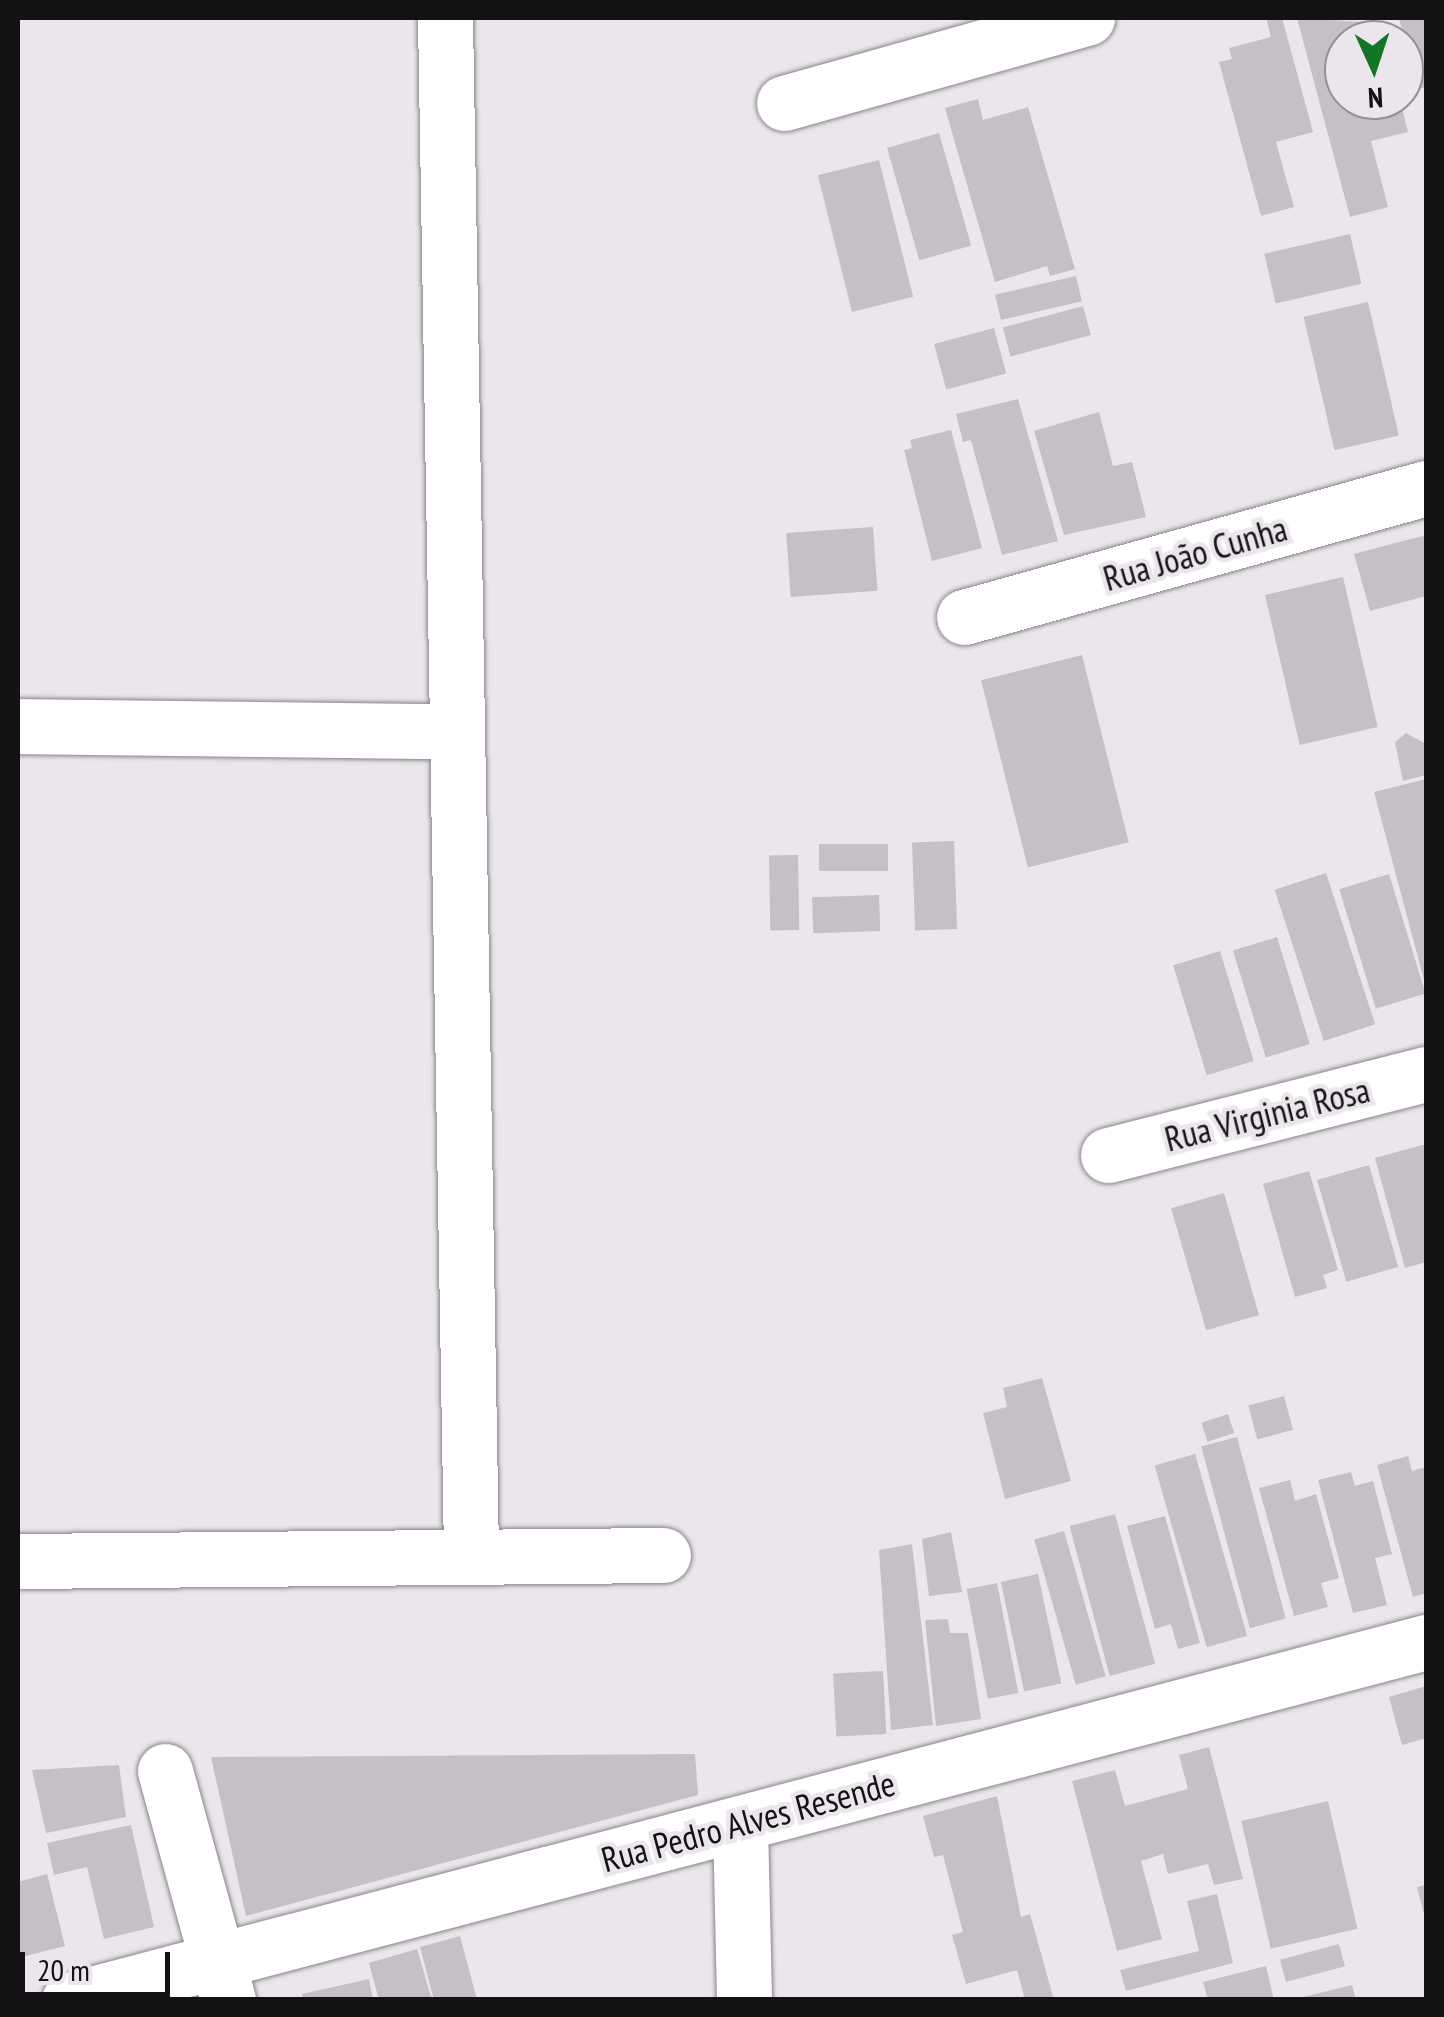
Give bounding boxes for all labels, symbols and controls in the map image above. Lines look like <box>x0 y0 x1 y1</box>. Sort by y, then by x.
north arrow <box>1324 20 1424 120</box>
text: N <box>1367 80 1384 117</box>
street label: Rua João Cunha <box>1098 507 1292 599</box>
street label: Rua Virginia Rosa <box>1160 1068 1374 1160</box>
street label: Rua Pedro Alves Resende <box>596 1761 900 1881</box>
scale bar <box>25 1932 175 1994</box>
text: 20 m <box>37 1950 90 1989</box>

